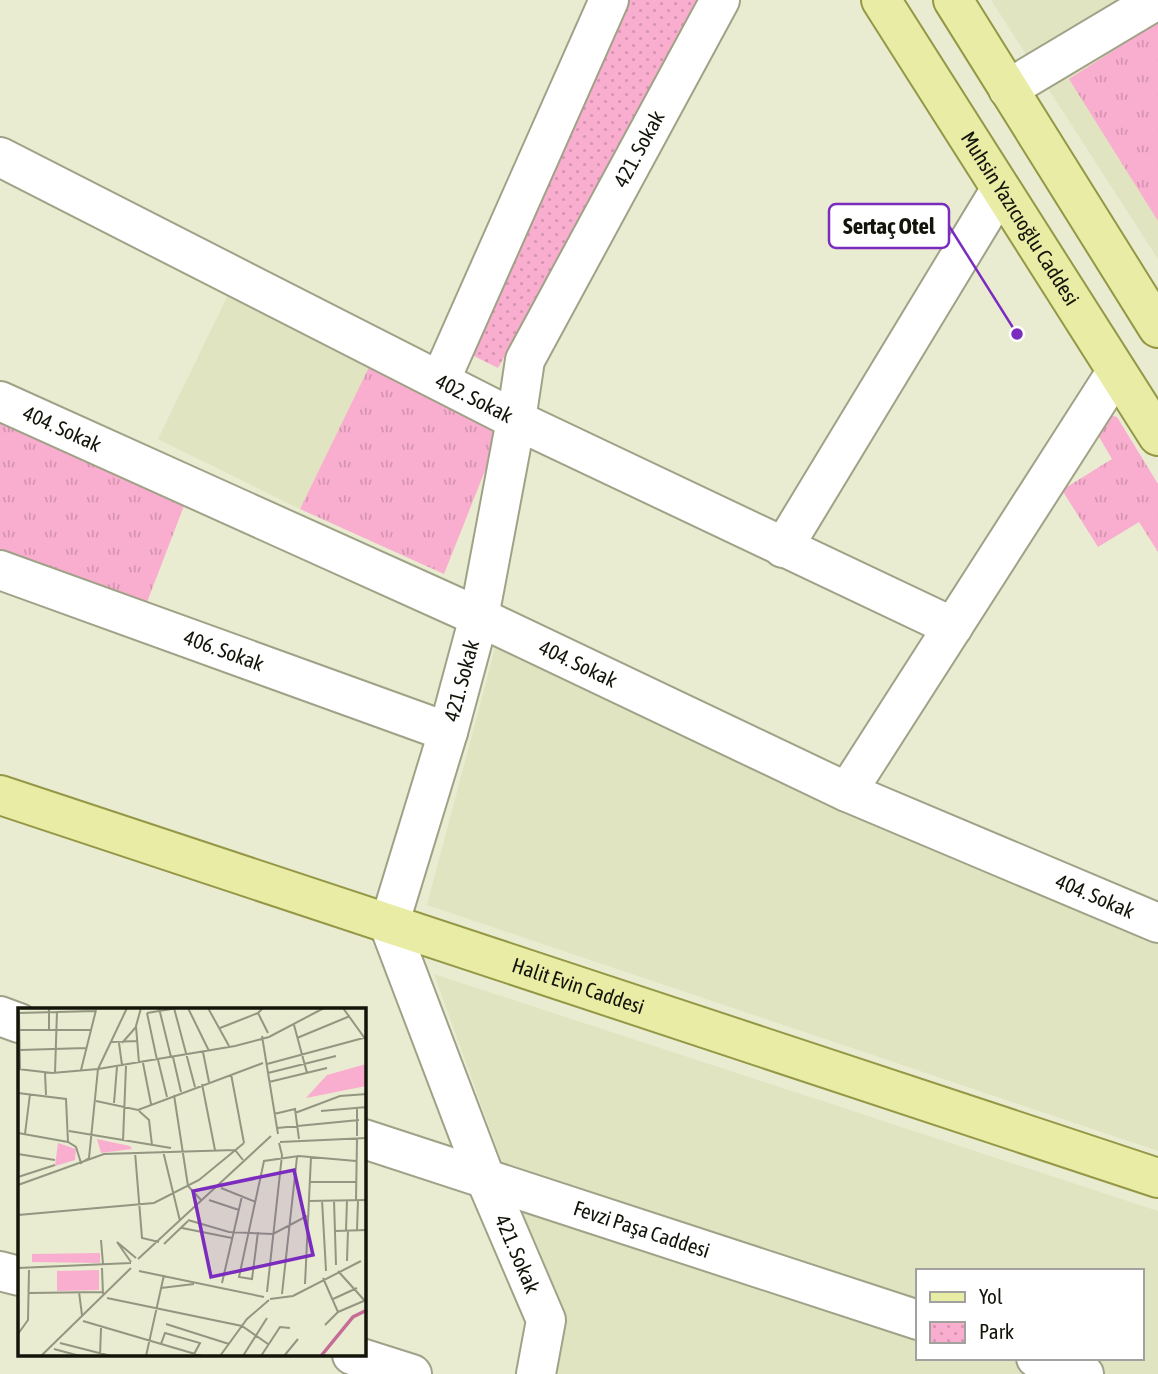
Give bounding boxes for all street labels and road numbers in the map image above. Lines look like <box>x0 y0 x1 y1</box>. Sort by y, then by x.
street label: 421. Sokak <box>608 106 669 191</box>
street label: Muhsin Yazıcıoğlu Caddesi <box>957 127 1085 309</box>
street label: 402. Sokak <box>432 368 517 427</box>
street label: 404. Sokak <box>20 400 105 456</box>
street label: 406. Sokak <box>181 625 267 675</box>
street label: 404. Sokak <box>536 634 621 692</box>
street label: 421. Sokak <box>438 637 483 724</box>
street label: 404. Sokak <box>1052 868 1138 923</box>
street label: Halit Evin Caddesi <box>509 952 648 1018</box>
street label: Fevzi Paşa Caddesi <box>571 1195 713 1262</box>
street label: 421. Sokak <box>491 1211 545 1297</box>

